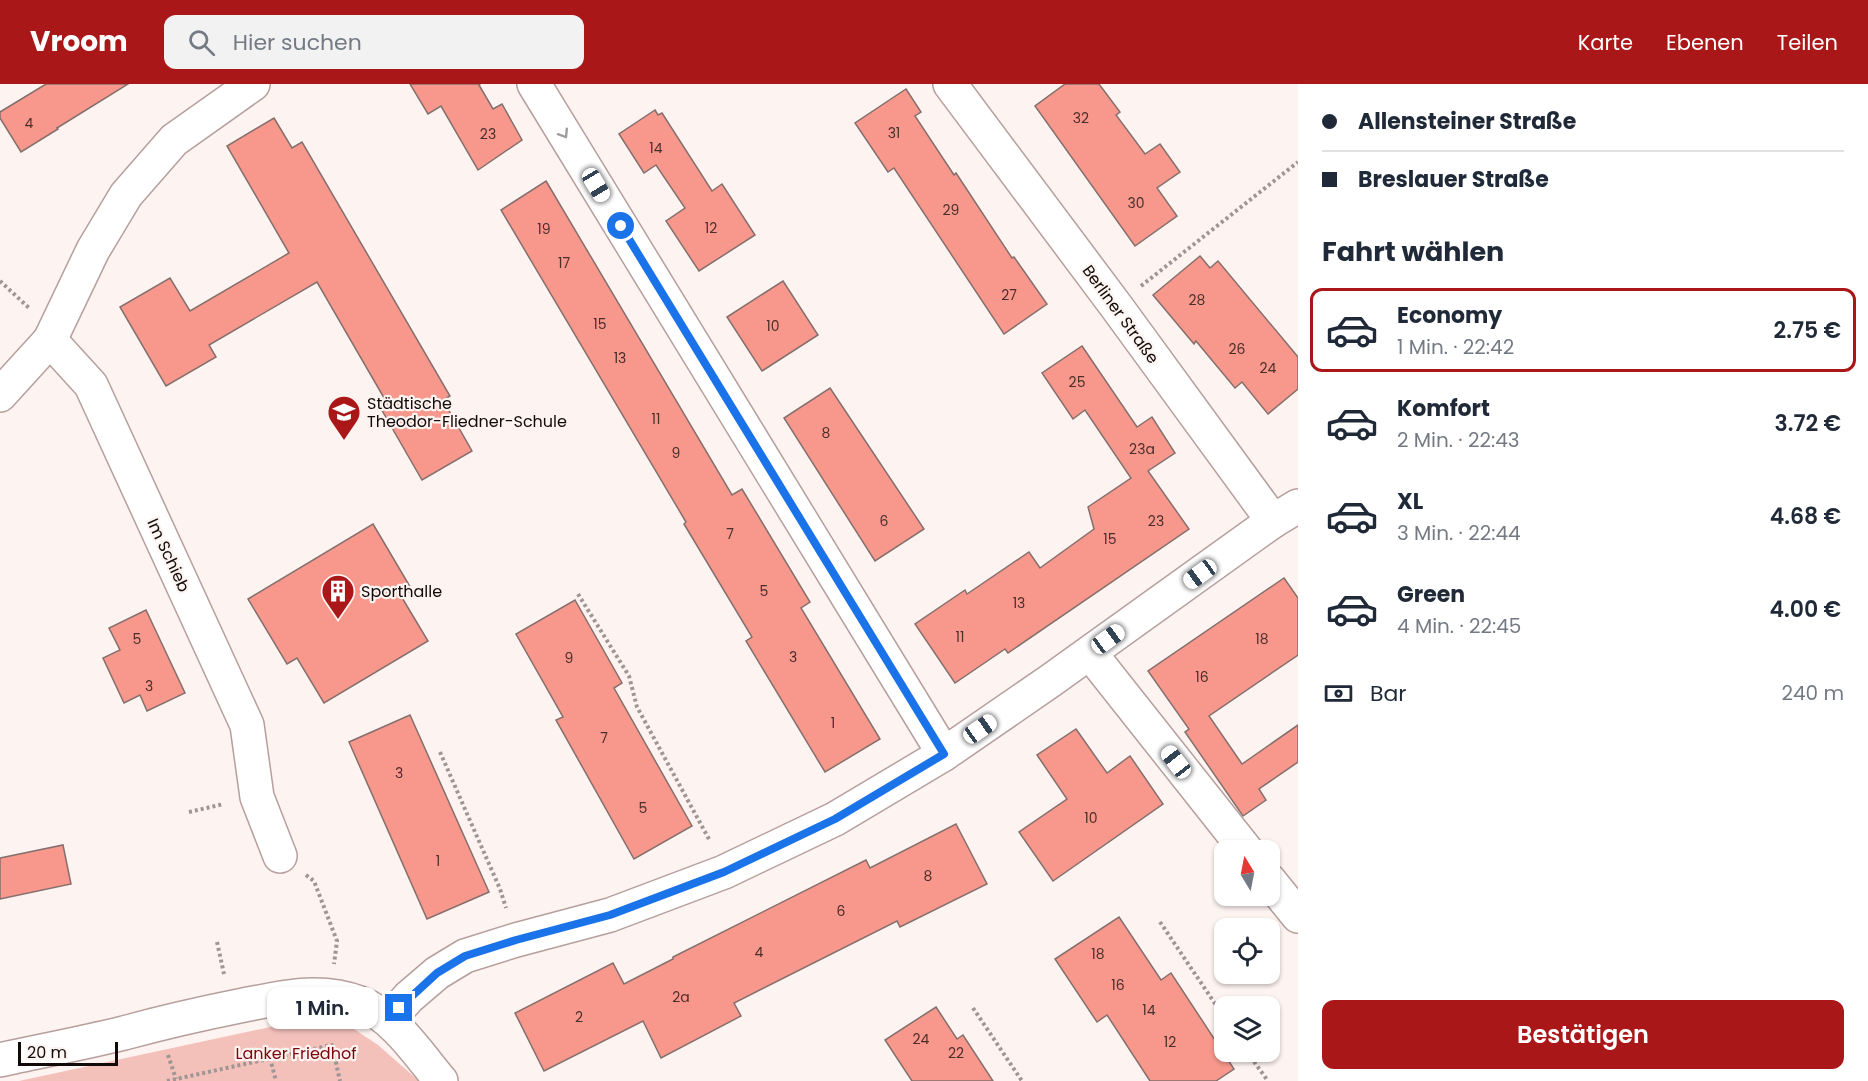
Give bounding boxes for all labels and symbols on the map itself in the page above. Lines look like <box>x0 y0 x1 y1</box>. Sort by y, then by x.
house number: 32 <box>1073 108 1089 128</box>
house number: 4 <box>25 113 34 133</box>
house number: 31 <box>888 123 900 143</box>
house number: 23 <box>480 124 496 144</box>
one-way arrow <box>557 128 569 138</box>
house number: 14 <box>649 138 663 158</box>
car <box>579 165 613 205</box>
house number: 30 <box>1127 193 1145 213</box>
house number: 29 <box>943 200 959 220</box>
route start <box>607 212 634 239</box>
house number: 12 <box>705 218 717 238</box>
house number: 19 <box>537 219 551 239</box>
house number: 17 <box>558 253 570 273</box>
street label: Berliner Straße <box>1077 260 1164 368</box>
house number: 27 <box>1001 285 1017 305</box>
house number: 28 <box>1189 290 1206 310</box>
house number: 15 <box>593 314 607 334</box>
house number: 10 <box>766 316 780 336</box>
house number: 26 <box>1229 339 1246 359</box>
house number: 13 <box>614 348 626 368</box>
house number: 24 <box>1260 358 1277 378</box>
house number: 25 <box>1069 372 1085 392</box>
place label: Städtische Theodor-Fliedner-Schule <box>367 392 567 433</box>
school or university icon: Städtische Theodor-Fliedner-Schule <box>326 394 362 441</box>
house number: 11 <box>652 409 660 429</box>
house number: 8 <box>822 423 831 443</box>
house number: 23a <box>1129 439 1155 459</box>
house number: 9 <box>672 443 680 463</box>
house number: 6 <box>880 511 889 531</box>
house number: 23 <box>1148 511 1164 531</box>
street label: Im Schieb <box>141 515 196 596</box>
house number: 7 <box>726 524 734 544</box>
house number: 15 <box>1103 529 1117 549</box>
car <box>1180 556 1220 592</box>
building icon: Sporthalle <box>320 573 356 620</box>
place label: Sporthalle <box>361 580 442 603</box>
house number: 5 <box>760 581 768 601</box>
house number: 13 <box>1013 593 1025 613</box>
car <box>1088 621 1128 657</box>
house number: 11 <box>956 627 964 647</box>
house number: 5 <box>133 629 141 649</box>
house number: 18 <box>1255 629 1269 649</box>
house number: 3 <box>789 647 797 667</box>
house number: 9 <box>565 648 573 668</box>
house number: 16 <box>1195 667 1209 687</box>
house number: 3 <box>145 676 153 696</box>
car <box>960 711 1000 747</box>
house number: 1 <box>831 713 835 733</box>
house number: 7 <box>600 728 608 748</box>
car <box>1158 742 1194 782</box>
house number: 3 <box>395 763 403 783</box>
house number: 5 <box>639 798 647 818</box>
house number: 10 <box>1084 808 1098 828</box>
north arrow <box>1214 840 1280 906</box>
house number: 1 <box>436 851 440 871</box>
house number: 8 <box>924 866 933 886</box>
house number: 6 <box>837 901 846 921</box>
house number: 4 <box>755 942 764 962</box>
house number: 18 <box>1091 944 1105 964</box>
house number: 16 <box>1111 975 1125 995</box>
callout: 1 Min. <box>267 987 378 1029</box>
house number: 2a <box>672 987 690 1007</box>
route end <box>385 994 412 1021</box>
house number: 14 <box>1142 1000 1156 1020</box>
house number: 2 <box>575 1007 583 1027</box>
house number: 24 <box>913 1029 930 1049</box>
house number: 12 <box>1164 1032 1176 1052</box>
scale bar <box>18 1039 118 1066</box>
park label: Lanker Friedhof <box>236 1042 356 1065</box>
house number: 22 <box>948 1043 964 1063</box>

